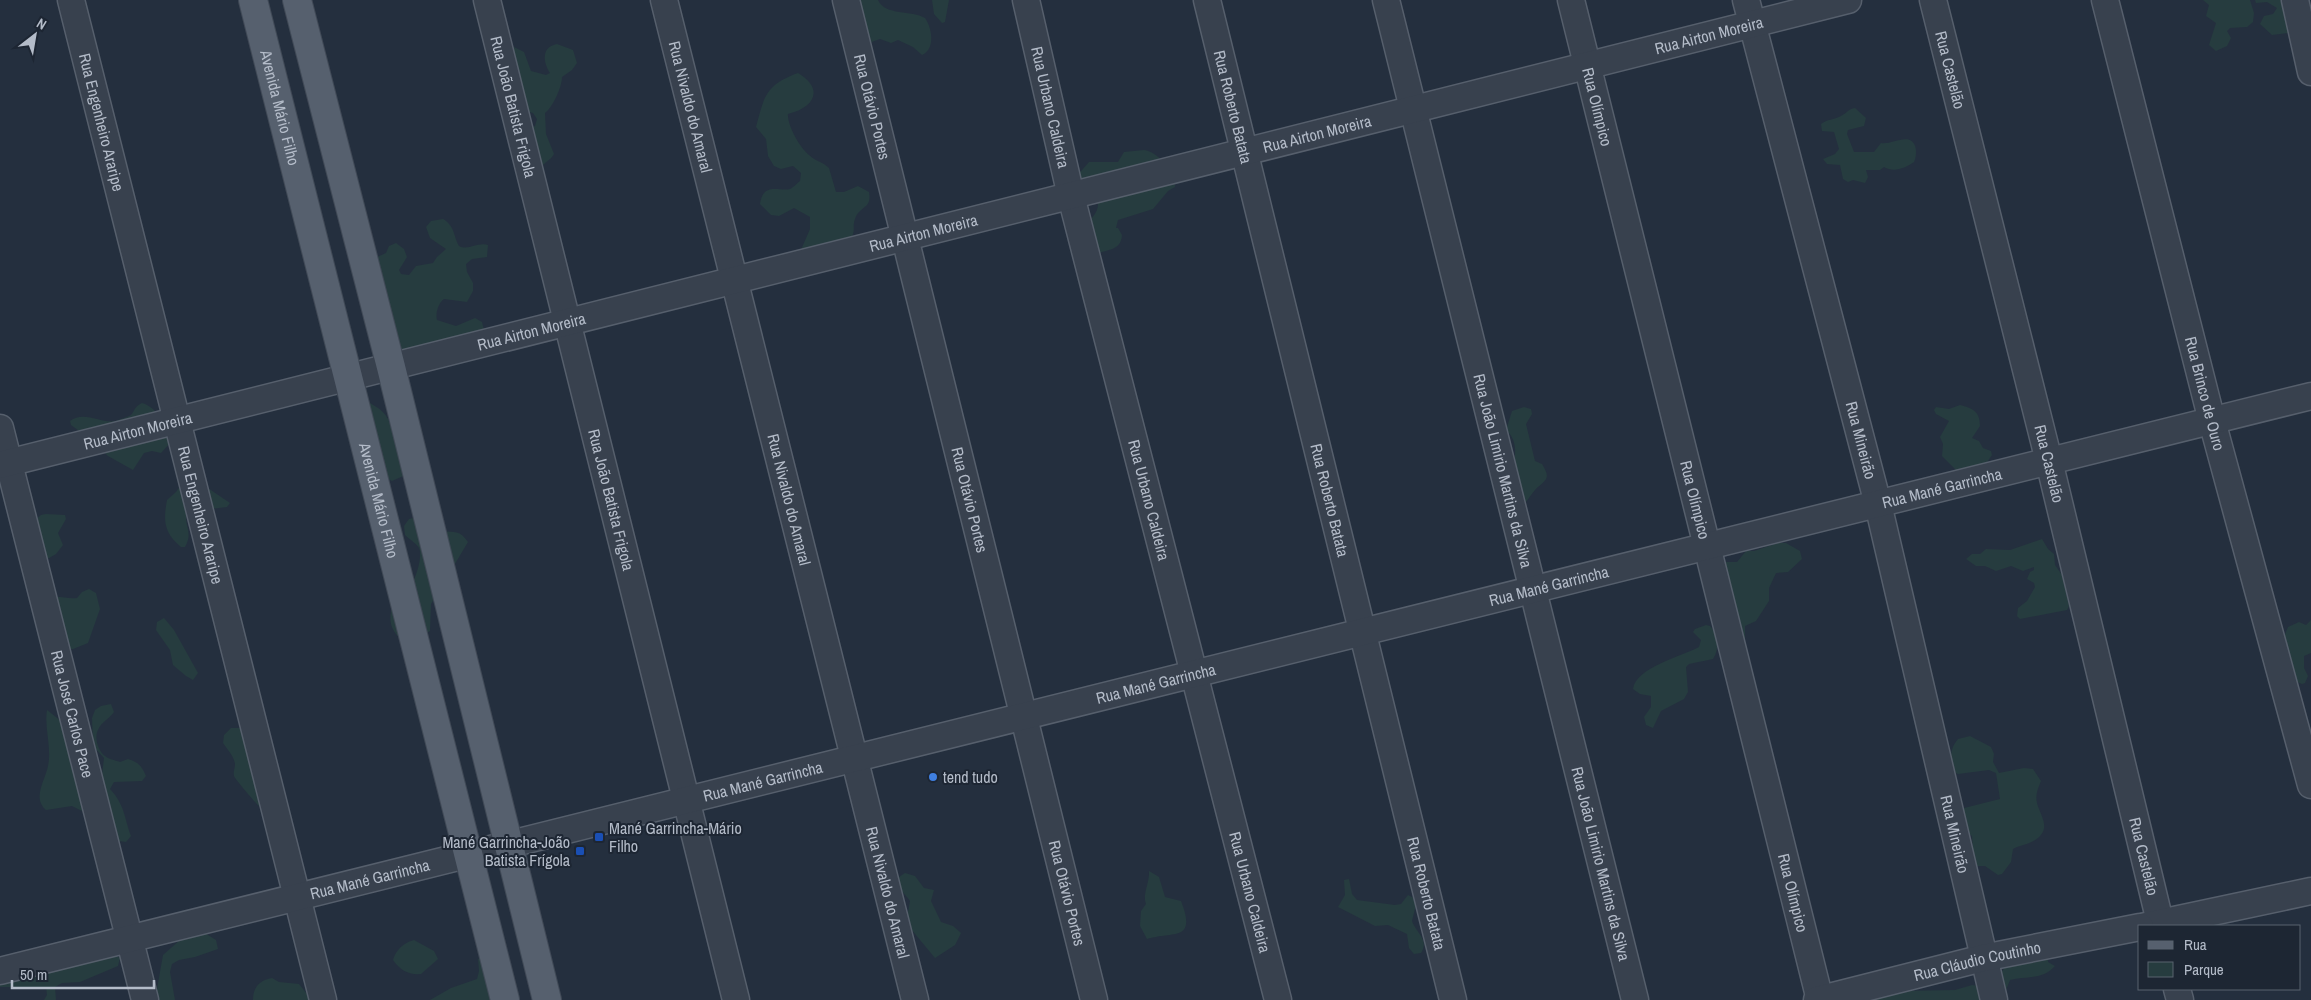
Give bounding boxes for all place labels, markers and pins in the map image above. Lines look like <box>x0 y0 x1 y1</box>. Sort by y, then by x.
place label: tend tudo <box>943 766 998 788</box>
marker: tend tudo <box>927 771 939 783</box>
place label: Mané Garrincha-Mário Filho <box>609 817 742 857</box>
place label: Mané Garrincha-João Batista Frígola <box>442 831 571 871</box>
marker: Mané Garrincha-Mário Filho <box>593 831 605 843</box>
marker: Mané Garrincha-João Batista Frígola <box>574 845 586 857</box>

